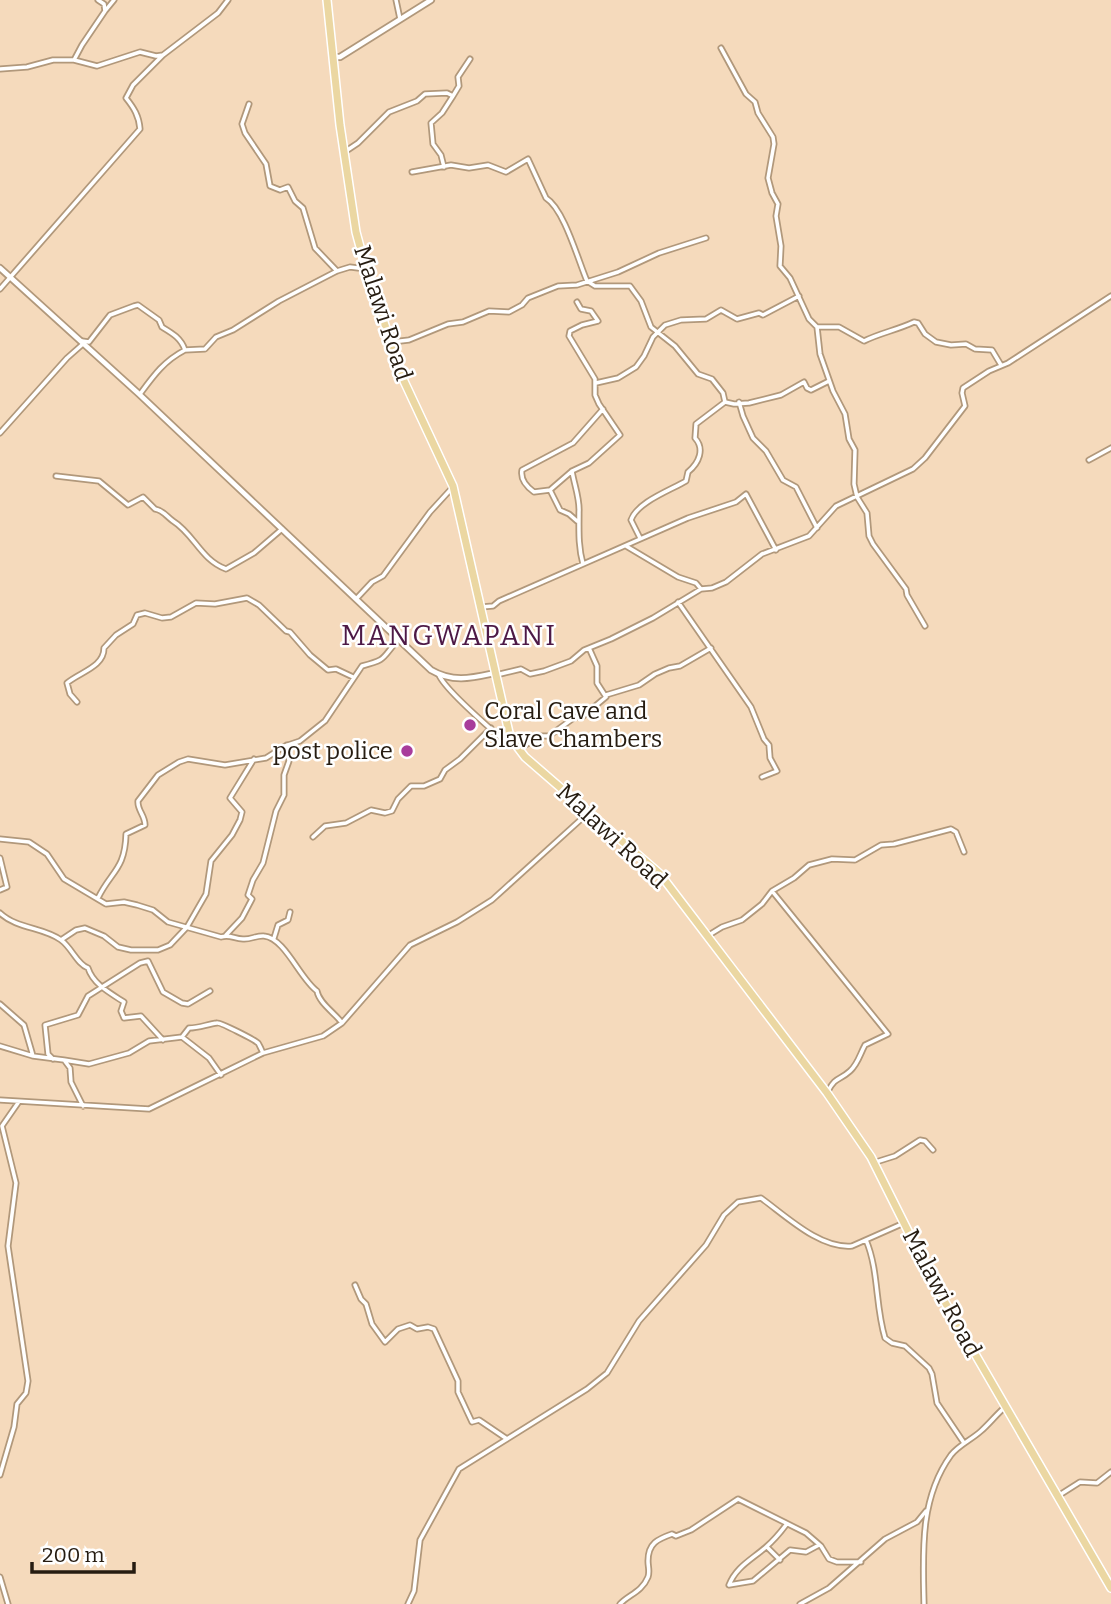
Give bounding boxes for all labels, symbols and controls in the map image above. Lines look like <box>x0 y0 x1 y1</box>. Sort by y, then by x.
street label: Malawi Road <box>348 242 418 384</box>
district label: MANGWAPANI <box>341 619 557 652</box>
place label: Coral Cave and Slave Chambers <box>484 697 662 753</box>
marker: Coral Cave and Slave Chambers <box>462 717 478 733</box>
place label: post police <box>273 737 393 765</box>
marker: post police <box>399 743 415 759</box>
street label: Malawi Road <box>551 778 673 894</box>
street label: Malawi Road <box>897 1224 987 1362</box>
scale bar <box>32 1530 133 1574</box>
text: 200 m <box>42 1542 105 1568</box>

